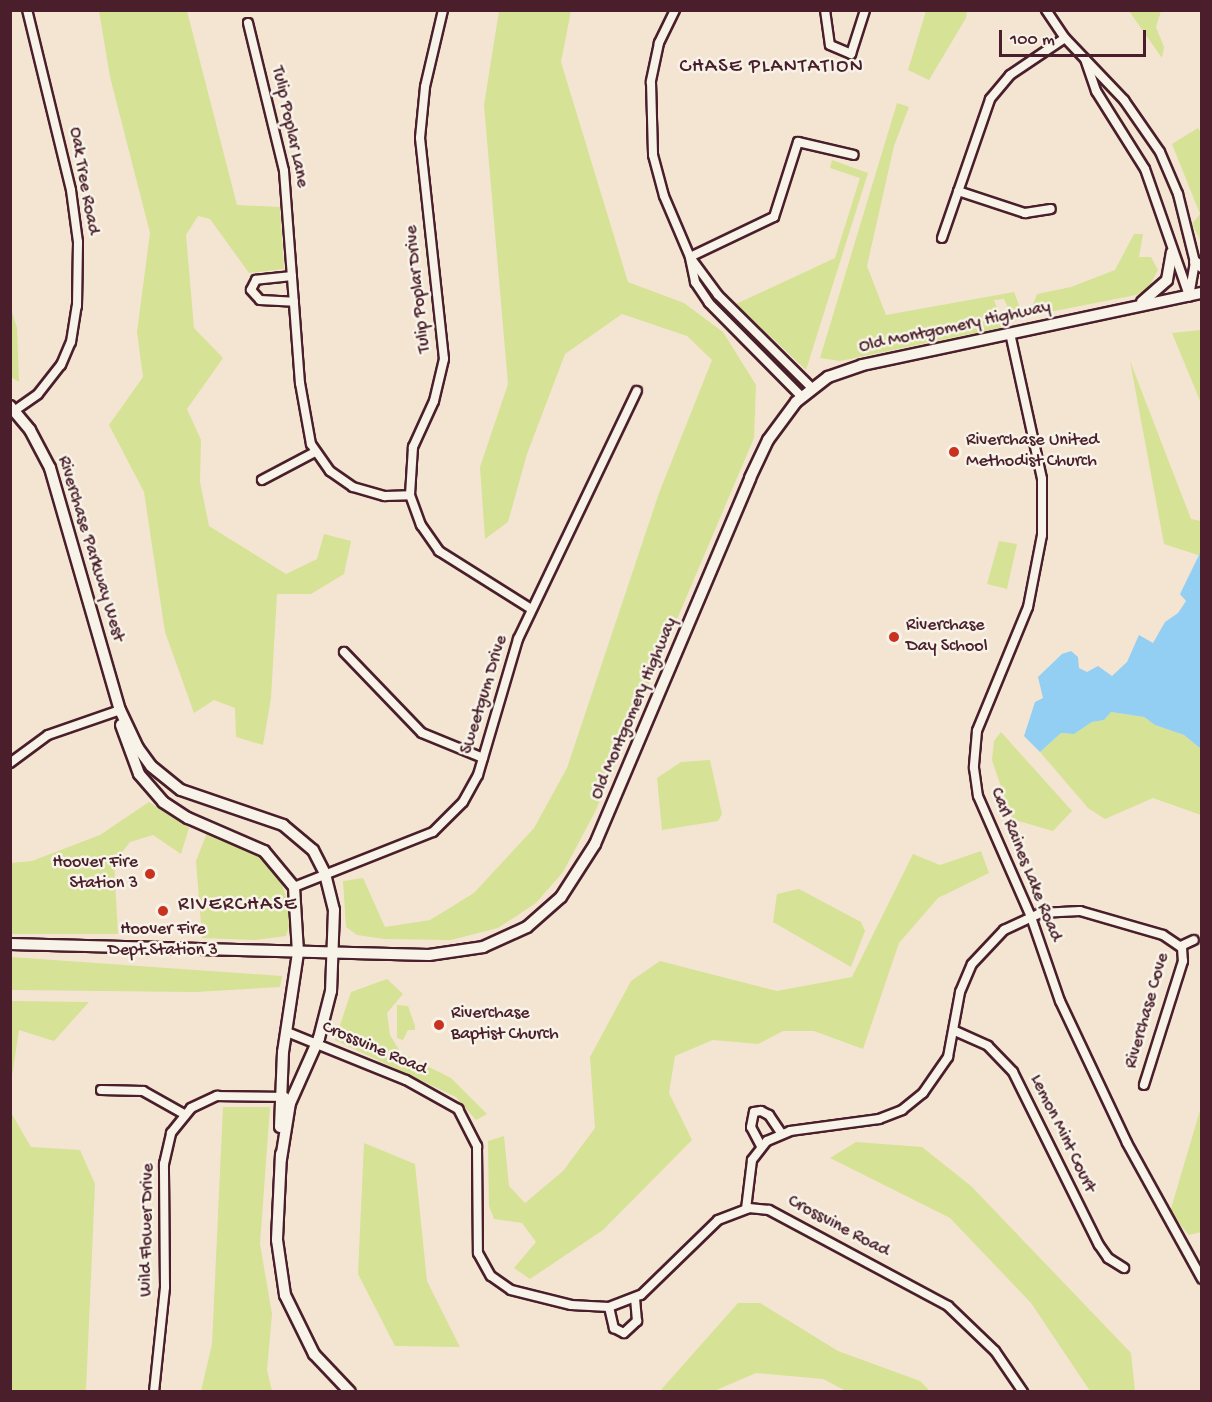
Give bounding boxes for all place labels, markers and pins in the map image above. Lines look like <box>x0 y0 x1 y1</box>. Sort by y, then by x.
place label: Riverchase United Methodist Church <box>966 431 1099 474</box>
marker: Riverchase United Methodist Church <box>947 445 961 459</box>
place label: Riverchase Day School <box>906 616 988 658</box>
marker: Riverchase Day School <box>887 630 901 644</box>
place label: Hoover Fire Station 3 <box>52 853 138 896</box>
marker: Hoover Fire Station 3 <box>143 867 157 881</box>
marker: Hoover Fire Dept Station 3 <box>156 904 170 918</box>
place label: Hoover Fire Dept Station 3 <box>108 920 218 962</box>
place label: Riverchase Baptist Church <box>451 1004 559 1046</box>
marker: Riverchase Baptist Church <box>432 1018 446 1032</box>

